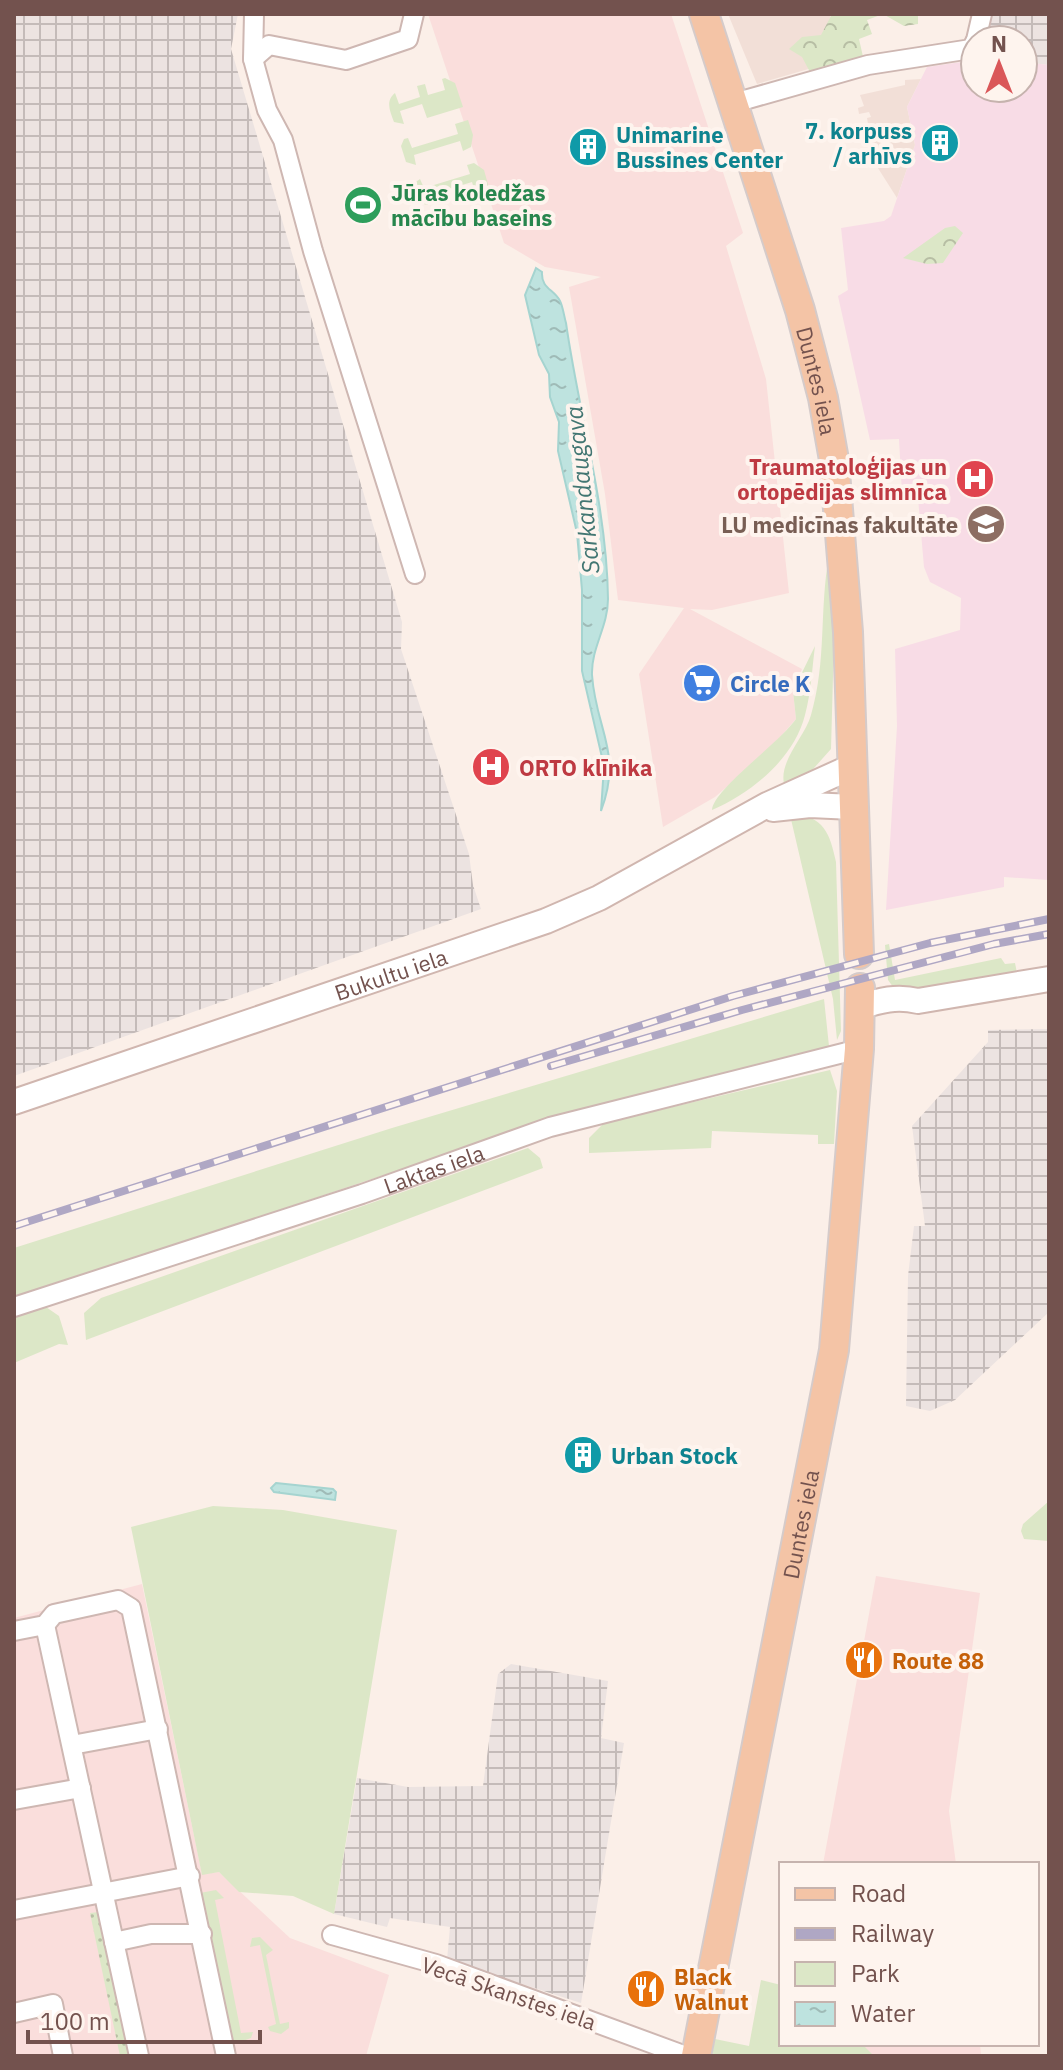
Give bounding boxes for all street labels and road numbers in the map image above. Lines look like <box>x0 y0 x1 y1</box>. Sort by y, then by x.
street label: Duntes iela <box>790 323 844 437</box>
street label: Bukultu iela <box>331 941 451 1006</box>
street label: Laktas iela <box>379 1137 488 1200</box>
street label: Duntes iela <box>775 1467 825 1581</box>
street label: Vecā Skanstes iela <box>418 1950 600 2037</box>

